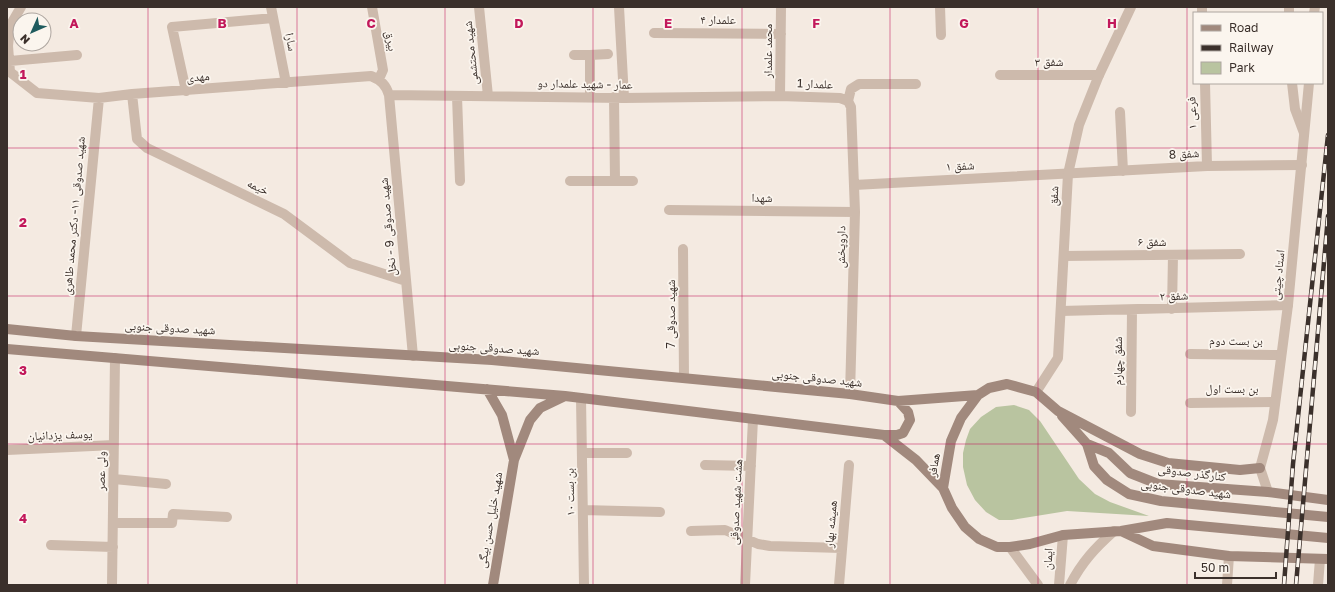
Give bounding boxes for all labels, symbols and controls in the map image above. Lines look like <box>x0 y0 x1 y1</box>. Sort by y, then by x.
north arrow <box>12 12 52 52</box>
street label: علمدار ۴ <box>700 12 736 27</box>
legend <box>1193 12 1323 84</box>
text: A <box>69 15 79 31</box>
text: B <box>217 15 227 31</box>
text: C <box>366 15 376 31</box>
text: D <box>514 15 524 31</box>
text: E <box>664 15 672 31</box>
text: F <box>812 15 820 31</box>
text: G <box>959 15 969 31</box>
text: H <box>1107 15 1117 31</box>
street label: شهید محتشمی <box>460 20 482 86</box>
text: Road <box>1229 20 1258 35</box>
street label: محمد علمدار <box>760 24 775 79</box>
street label: بیرق <box>382 30 401 52</box>
street label: سارا <box>282 31 301 52</box>
text: N <box>17 32 32 47</box>
text: Railway <box>1229 40 1274 55</box>
street label: شفق ۳ <box>1035 54 1063 69</box>
text: Park <box>1229 60 1255 75</box>
text: 1 <box>20 66 27 82</box>
street label: مهدی <box>186 68 210 85</box>
street label: عمار - شهید علمدار دو <box>537 75 633 92</box>
street label: علمدار 1 <box>797 75 833 92</box>
street label: فرعی ۱ <box>1183 96 1200 130</box>
street label: شهید صدوقی ۱۱- دکتر محمد طاهری <box>59 136 88 296</box>
street label: شفق 8 <box>1168 145 1200 162</box>
street label: شفق ۱ <box>945 157 975 174</box>
street label: خیمه <box>245 175 272 198</box>
street label: شهید صدوقی 9 - نخل <box>376 177 399 277</box>
street label: شفق <box>1045 185 1062 206</box>
street label: شهدا <box>751 190 773 205</box>
text: 2 <box>19 214 27 230</box>
street label: داروپخش <box>833 226 848 268</box>
street label: شفق ۶ <box>1138 234 1166 249</box>
street label: استاد چیتی <box>1267 249 1288 301</box>
street label: شهید صدوقی 7 <box>663 279 678 348</box>
street label: شفق ۲ <box>1159 288 1189 303</box>
street label: شهید صدوقی جنوبی <box>124 318 216 338</box>
street label: بن بست دوم <box>1209 333 1263 349</box>
street label: شفق چهارم <box>1110 336 1126 385</box>
street label: شهید صدوقی جنوبی <box>448 337 540 359</box>
text: 3 <box>19 362 27 378</box>
street label: شهید صدوقی جنوبی <box>771 365 863 390</box>
street label: بن بست اول <box>1206 381 1259 396</box>
street label: یوسف یزدانیان <box>27 426 93 443</box>
street label: ولی عصر <box>93 451 108 492</box>
street label: همافر <box>924 452 943 479</box>
street label: هشت شهید صدوقی <box>726 458 745 545</box>
street label: کنارگذر صدوقی <box>1157 461 1227 484</box>
street label: بن بست ۱۰ <box>562 468 578 516</box>
street label: شهید خلیل حسن بیگی <box>474 471 506 569</box>
street label: شهید صدوقی جنوبی <box>1140 476 1232 502</box>
street label: همیشه بهار <box>821 500 840 549</box>
text: 4 <box>19 510 27 526</box>
street label: ایمان <box>1039 547 1056 570</box>
scale bar <box>1195 554 1276 580</box>
text: 50 m <box>1201 560 1229 575</box>

